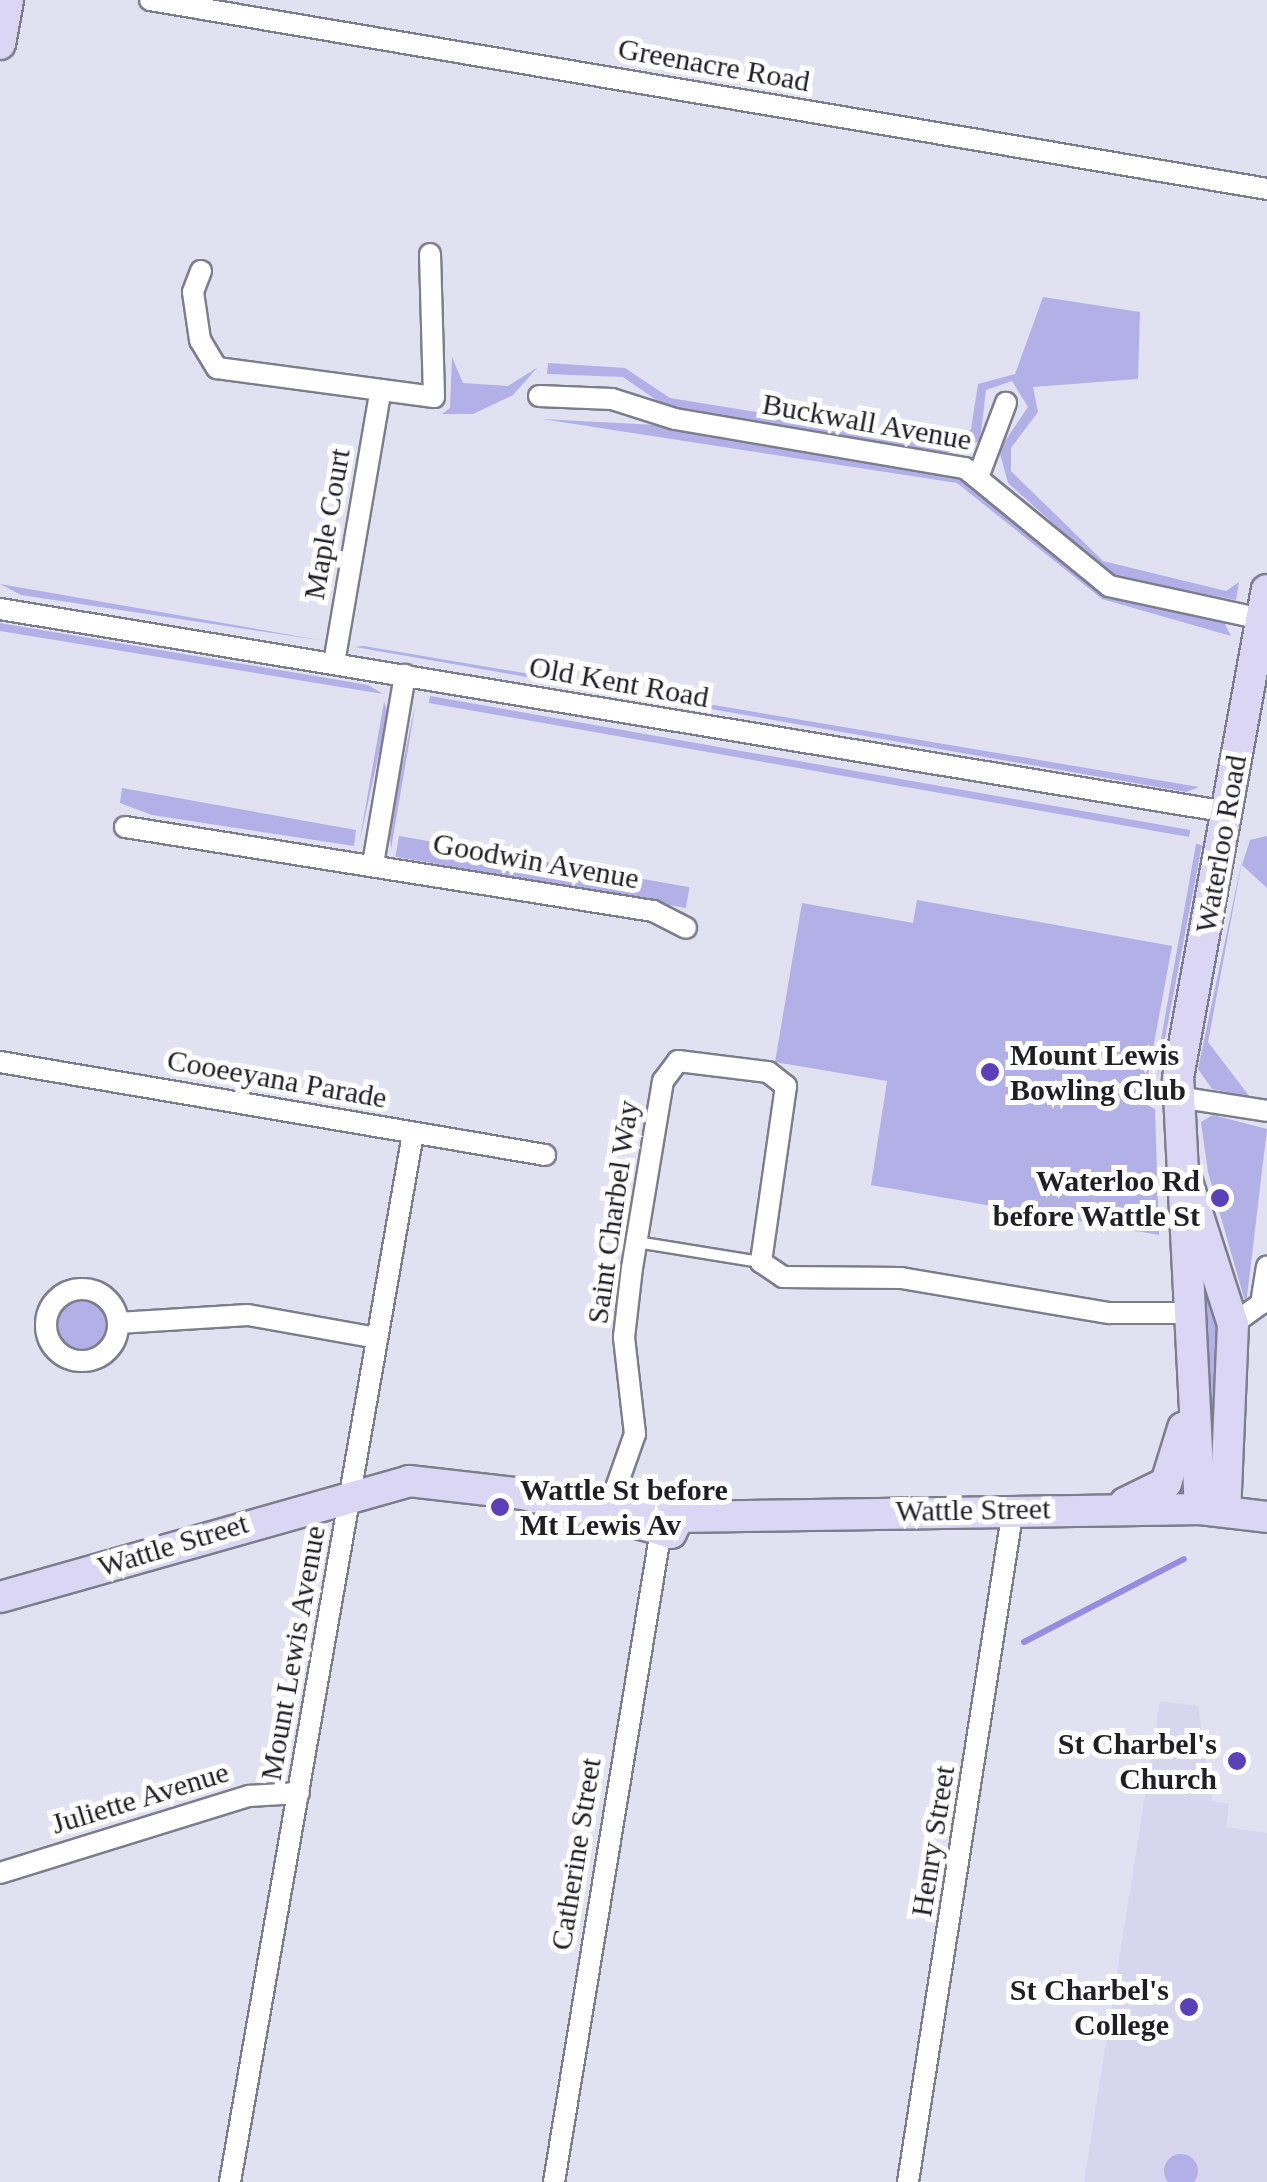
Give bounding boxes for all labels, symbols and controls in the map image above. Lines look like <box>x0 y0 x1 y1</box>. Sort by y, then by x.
street label: Greenacre Road <box>615 30 813 100</box>
street label: Buckwall Avenue <box>759 386 975 458</box>
street label: Maple Court <box>296 446 358 602</box>
street label: Old Kent Road <box>526 649 712 715</box>
street label: Waterloo Road <box>1188 752 1254 936</box>
street label: Goodwin Avenue <box>429 825 643 897</box>
place label: Mount Lewis Bowling Club <box>1010 1037 1186 1108</box>
street label: Cooeeyana Parade <box>164 1042 390 1116</box>
marker: Mount Lewis Bowling Club <box>979 1061 1001 1083</box>
street label: Saint Charbel Way <box>579 1098 647 1326</box>
place label: Waterloo Rd before Wattle St <box>992 1163 1200 1234</box>
marker: Waterloo Rd before Wattle St <box>1209 1187 1231 1209</box>
place label: Wattle St before Mt Lewis Av <box>520 1472 728 1542</box>
street label: Wattle Street <box>895 1491 1051 1529</box>
marker: Wattle St before Mt Lewis Av <box>489 1496 511 1518</box>
street label: Wattle Street <box>94 1505 252 1585</box>
street label: Mount Lewis Avenue <box>253 1522 333 1784</box>
place label: St Charbel's Church <box>1058 1726 1217 1796</box>
marker: St Charbel's Church <box>1226 1750 1248 1772</box>
street label: Juliette Avenue <box>46 1754 234 1842</box>
street label: Catherine Street <box>543 1755 609 1953</box>
street label: Henry Street <box>903 1763 963 1919</box>
place label: St Charbel's College <box>1010 1972 1169 2042</box>
marker: St Charbel's College <box>1178 1996 1200 2018</box>

